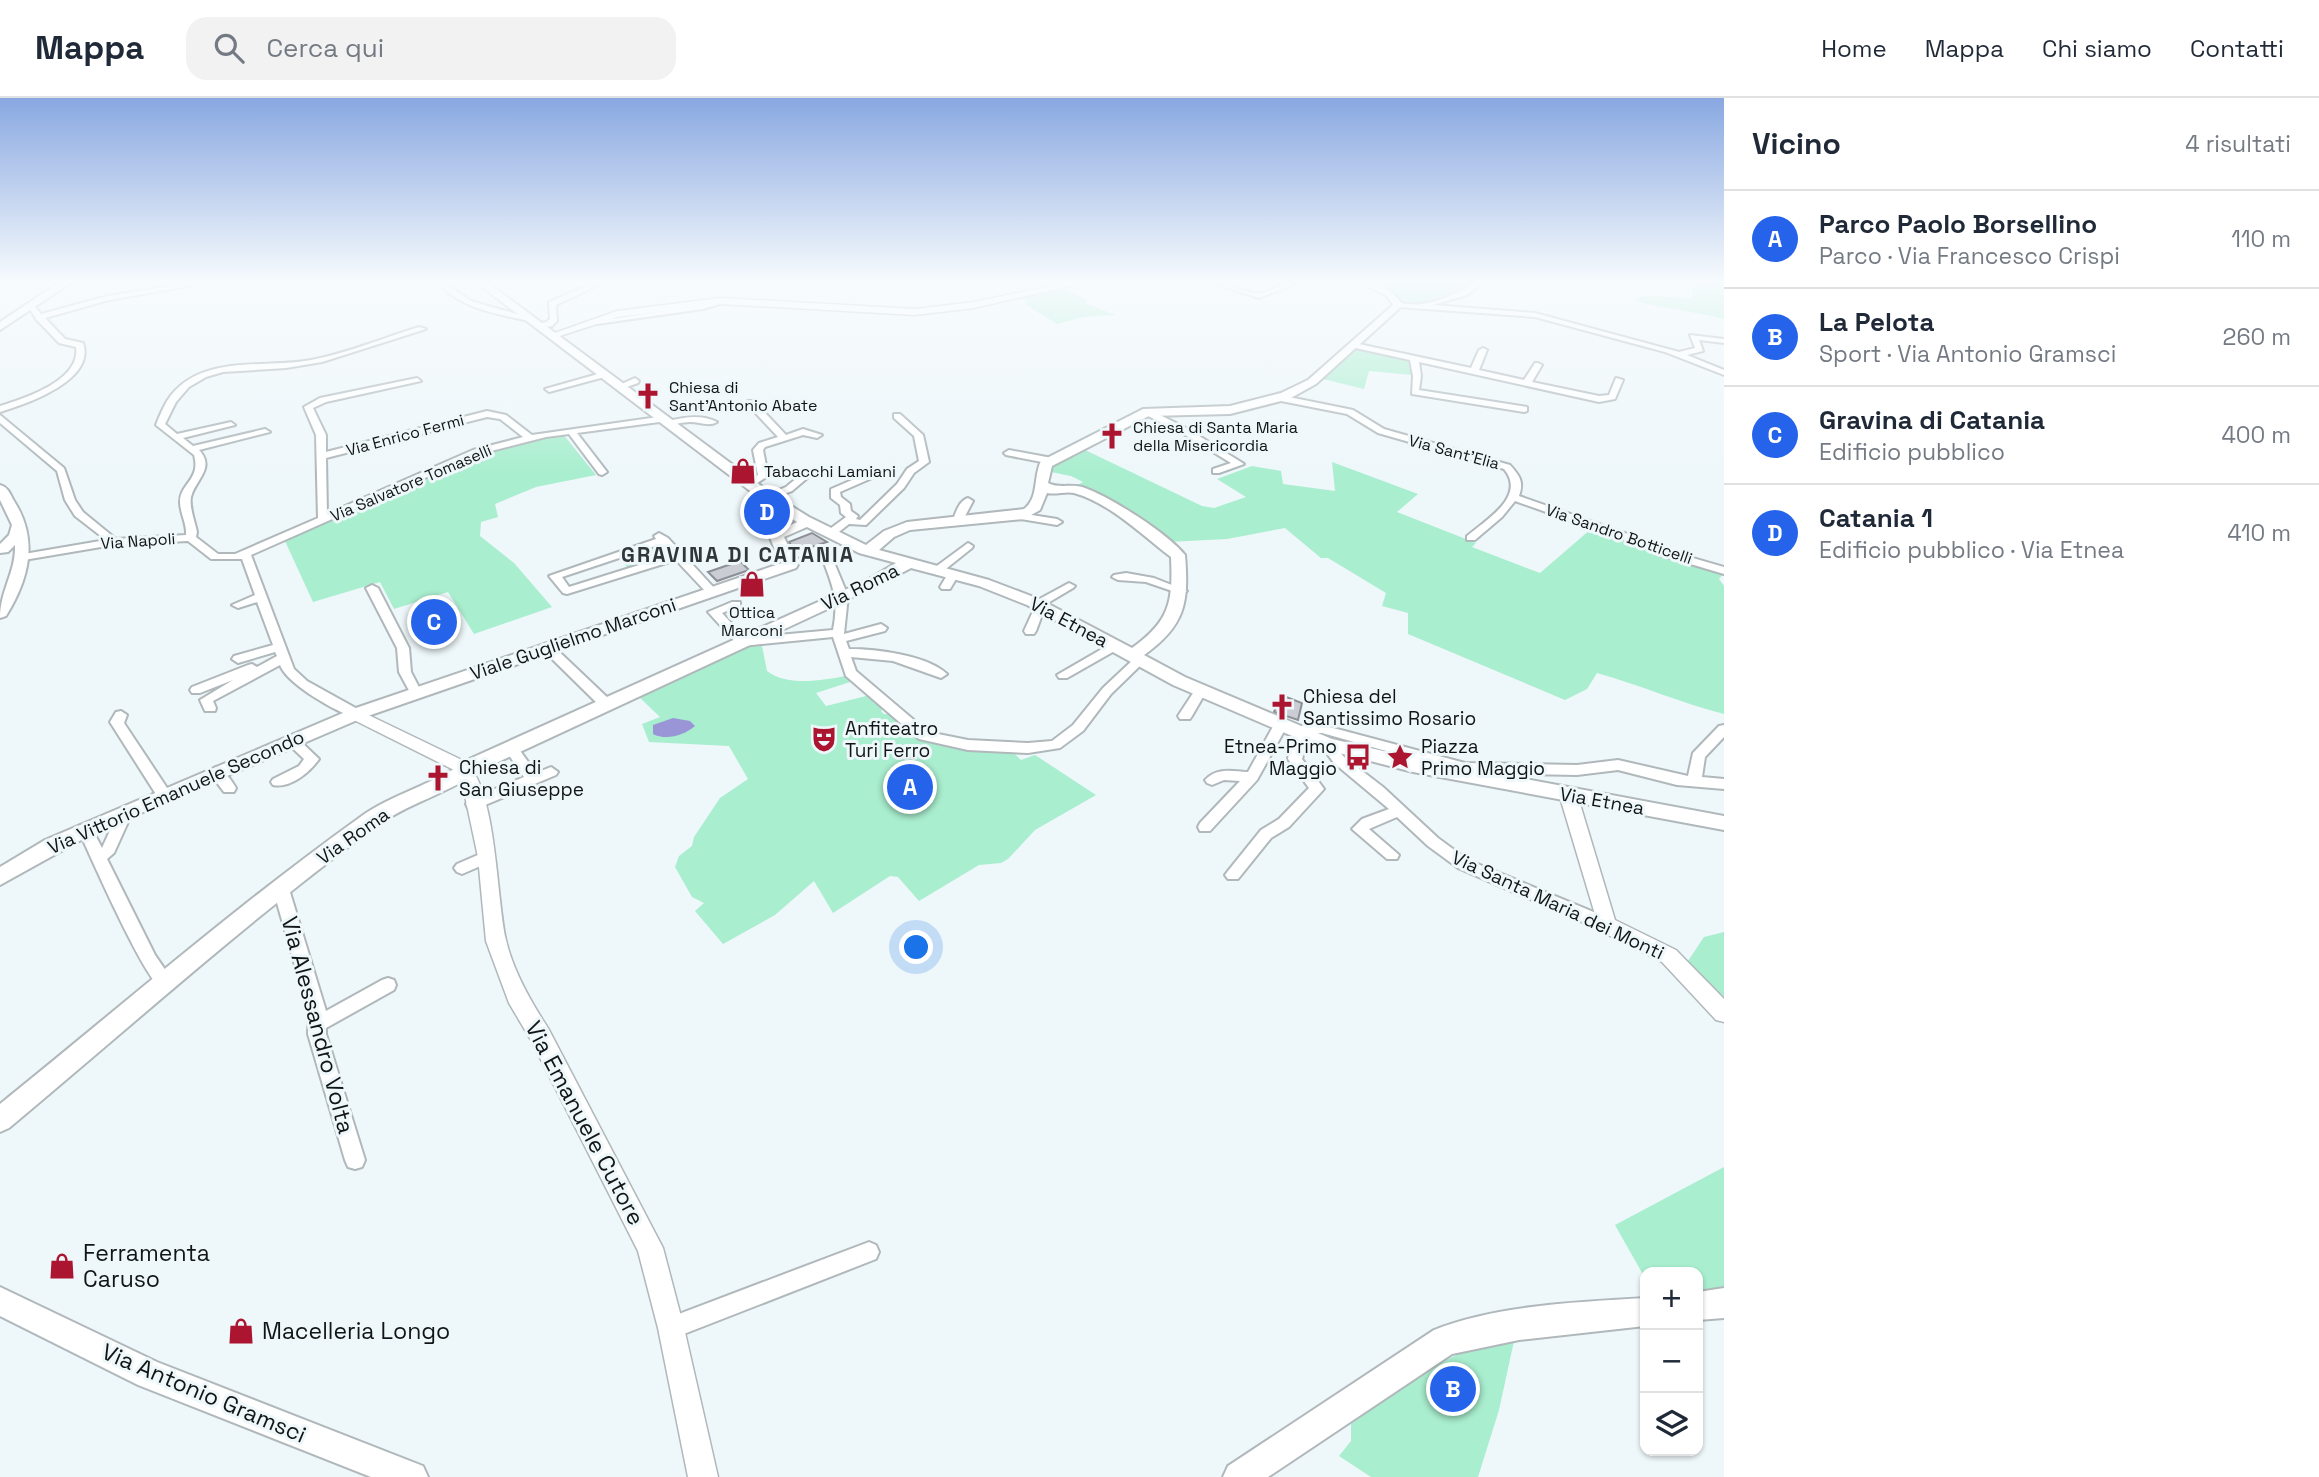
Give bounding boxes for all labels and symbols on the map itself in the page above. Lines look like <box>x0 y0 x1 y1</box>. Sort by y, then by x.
place label: Chiesa di Sant'Antonio Abate <box>669 377 817 416</box>
church icon: Chiesa di Sant'Antonio Abate <box>633 381 663 411</box>
street label: Via Enrico Fermi <box>344 409 466 461</box>
place label: Chiesa di Santa Maria della Misericordia <box>1133 417 1298 456</box>
church icon: Chiesa di Santa Maria della Misericordia <box>1097 421 1127 451</box>
street label: Via Sant'Elia <box>1406 430 1502 474</box>
street label: Via Salvatore Tomaselli <box>327 439 495 527</box>
shop icon: Tabacchi Lamiani <box>728 456 758 486</box>
place label: Tabacchi Lamiani <box>764 461 896 482</box>
pin: D <box>744 486 790 538</box>
street label: Via Sandro Botticelli <box>1543 499 1695 569</box>
street label: Via Napoli <box>100 528 176 554</box>
district label: GRAVINA DI CATANIA <box>621 541 855 568</box>
street label: Via Roma <box>817 557 903 616</box>
shop icon: Ottica Marconi <box>737 569 767 599</box>
street label: Via Etnea <box>1025 591 1113 653</box>
street label: Viale Guglielmo Marconi <box>467 592 679 686</box>
pin: C <box>411 596 457 648</box>
place label: Ottica Marconi <box>721 602 783 641</box>
place label: Chiesa del Santissimo Rosario <box>1303 684 1476 731</box>
church icon: Chiesa del Santissimo Rosario <box>1267 692 1297 722</box>
place label: Anfiteatro Turi Ferro <box>845 716 938 763</box>
street label: Via Vittorio Emanuele Secondo <box>44 724 308 860</box>
theatre icon: Anfiteatro Turi Ferro <box>809 724 839 754</box>
place label: Etnea-Primo Maggio <box>1224 734 1337 781</box>
place label: Piazza Primo Maggio <box>1421 734 1545 781</box>
bus stop icon: Etnea-Primo Maggio <box>1343 742 1373 772</box>
place icon: Piazza Primo Maggio <box>1385 742 1415 772</box>
place label: Chiesa di San Giuseppe <box>459 755 584 802</box>
pin: A <box>887 761 933 813</box>
church icon: Chiesa di San Giuseppe <box>423 763 453 793</box>
street label: Via Etnea <box>1558 781 1646 821</box>
street label: Via Roma <box>312 802 394 870</box>
street label: Via Santa Maria dei Monti <box>1448 845 1668 965</box>
street label: Via Alessandro Volta <box>275 913 361 1137</box>
your location <box>899 930 933 964</box>
street label: Via Emanuele Cutore <box>519 1016 651 1230</box>
place label: Ferramenta Caruso <box>83 1238 210 1294</box>
shop icon: Ferramenta Caruso <box>47 1251 77 1281</box>
shop icon: Macelleria Longo <box>226 1316 256 1346</box>
place label: Macelleria Longo <box>262 1316 450 1346</box>
street label: Via Antonio Gramsci <box>97 1336 311 1450</box>
pin: B <box>1430 1363 1476 1415</box>

